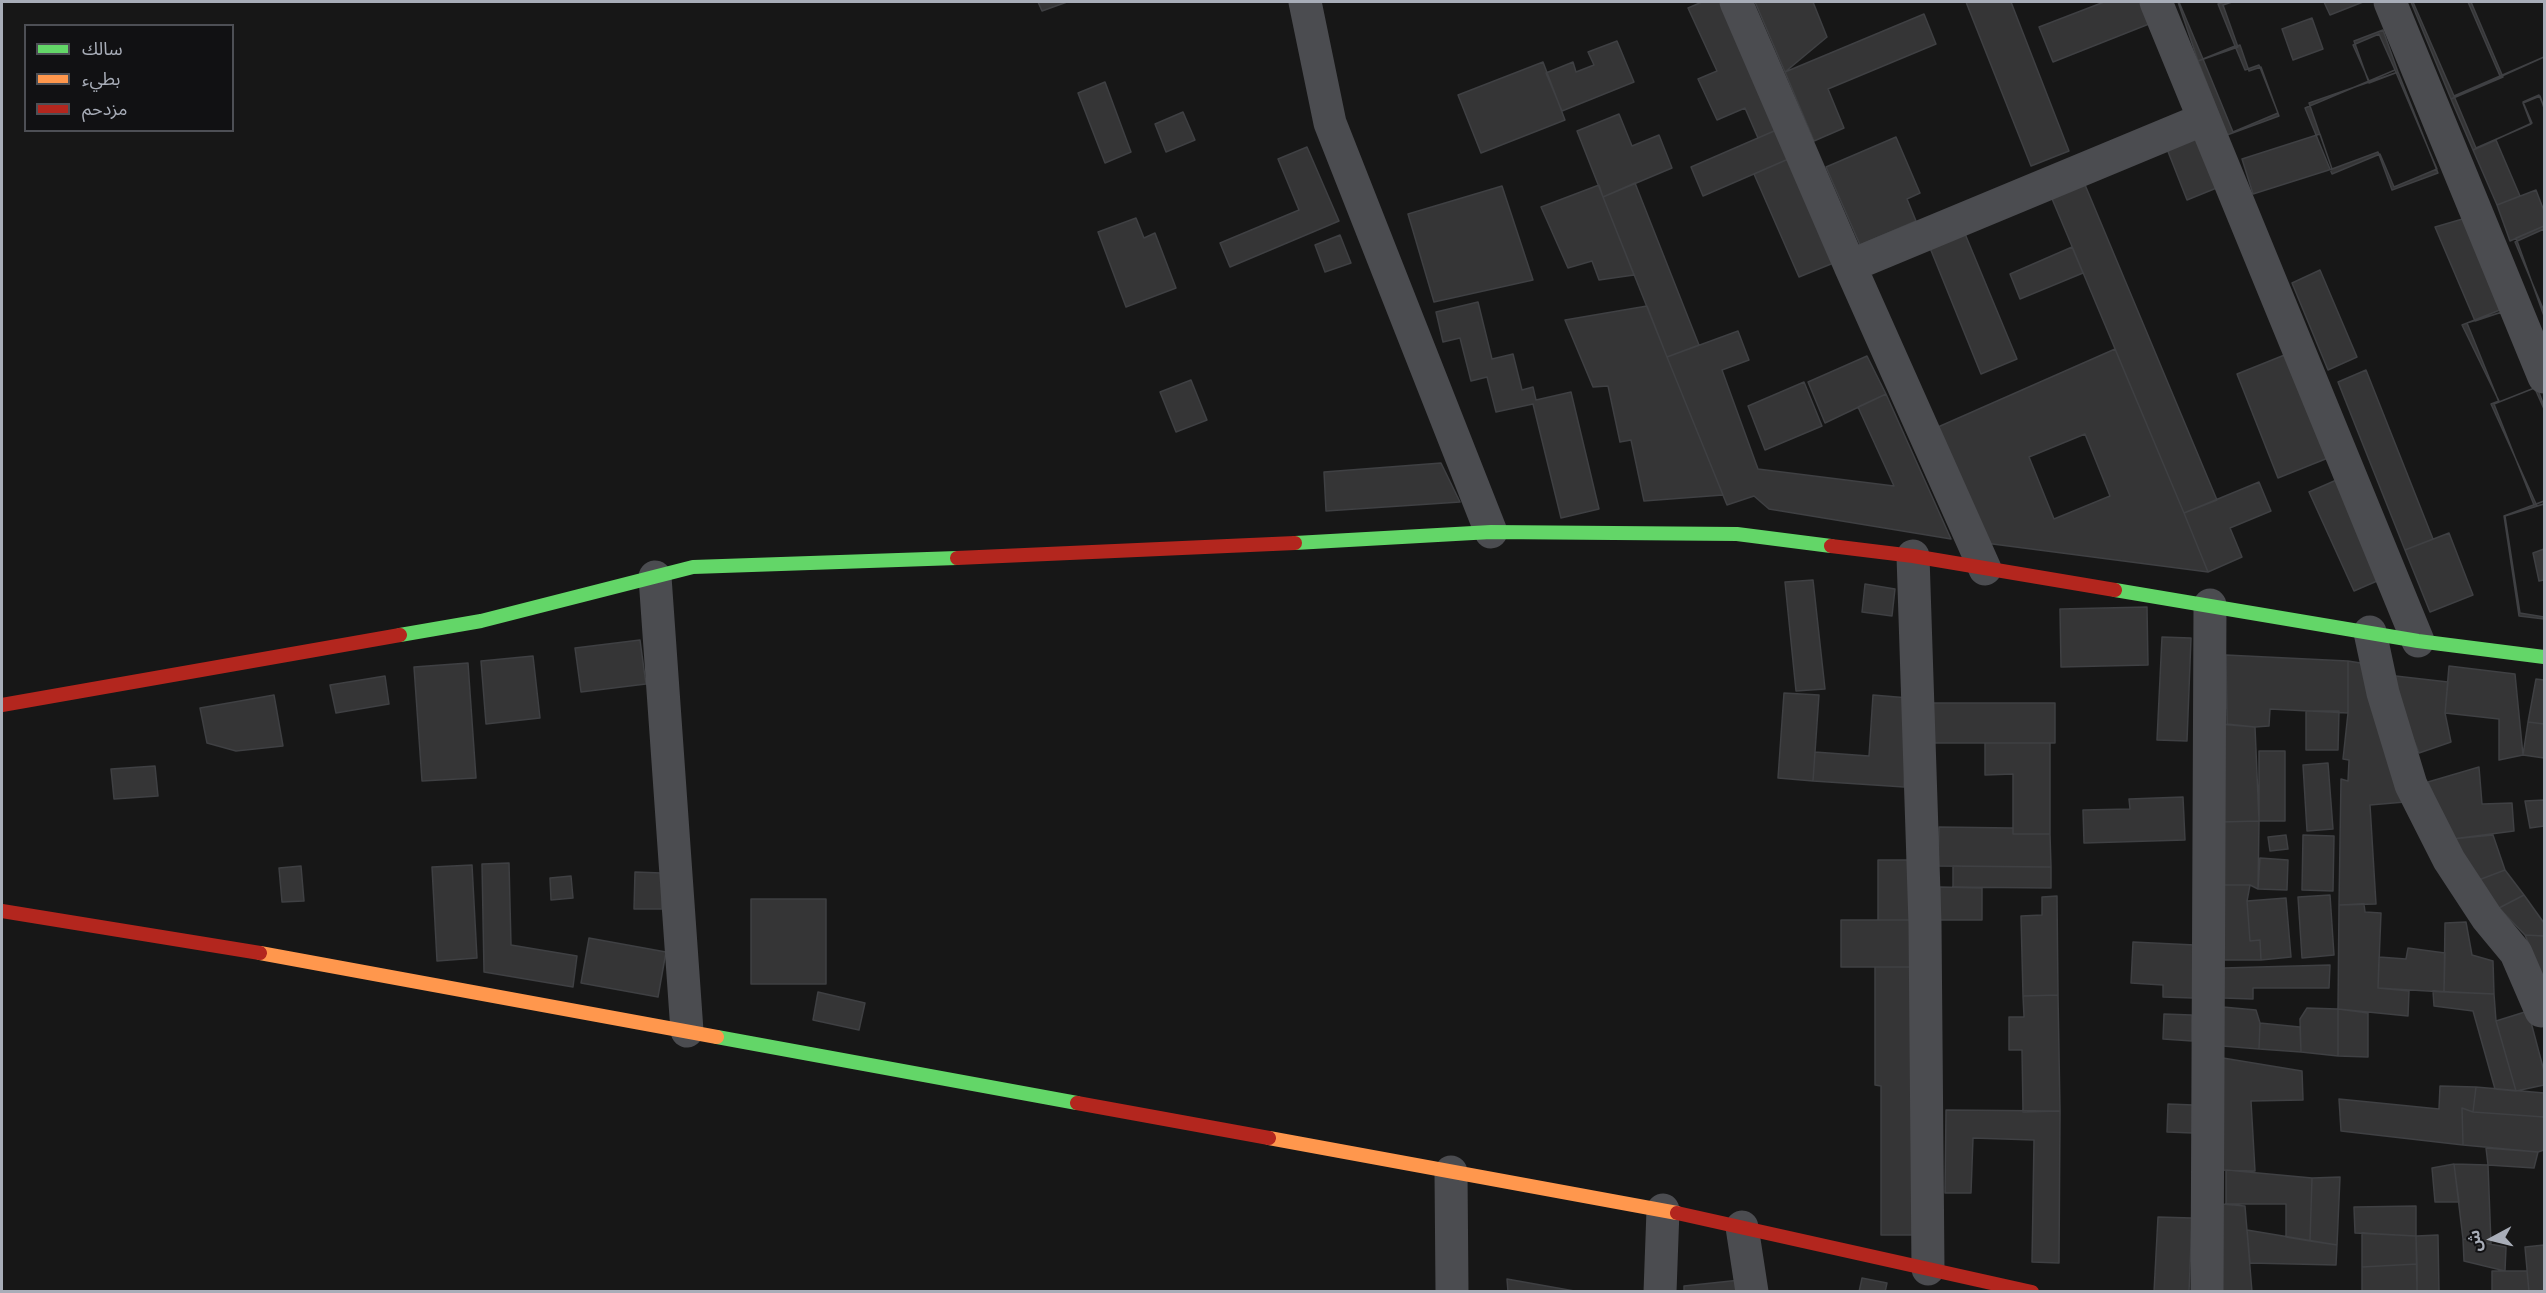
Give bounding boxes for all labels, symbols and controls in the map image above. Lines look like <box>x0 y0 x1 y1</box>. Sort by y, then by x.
legend <box>24 24 234 132</box>
text: سالك <box>82 36 123 60</box>
text: بطيء <box>82 66 120 90</box>
text: مزدحم <box>82 96 127 120</box>
north arrow <box>2462 1209 2522 1269</box>
text: ش <box>2462 1229 2486 1253</box>

